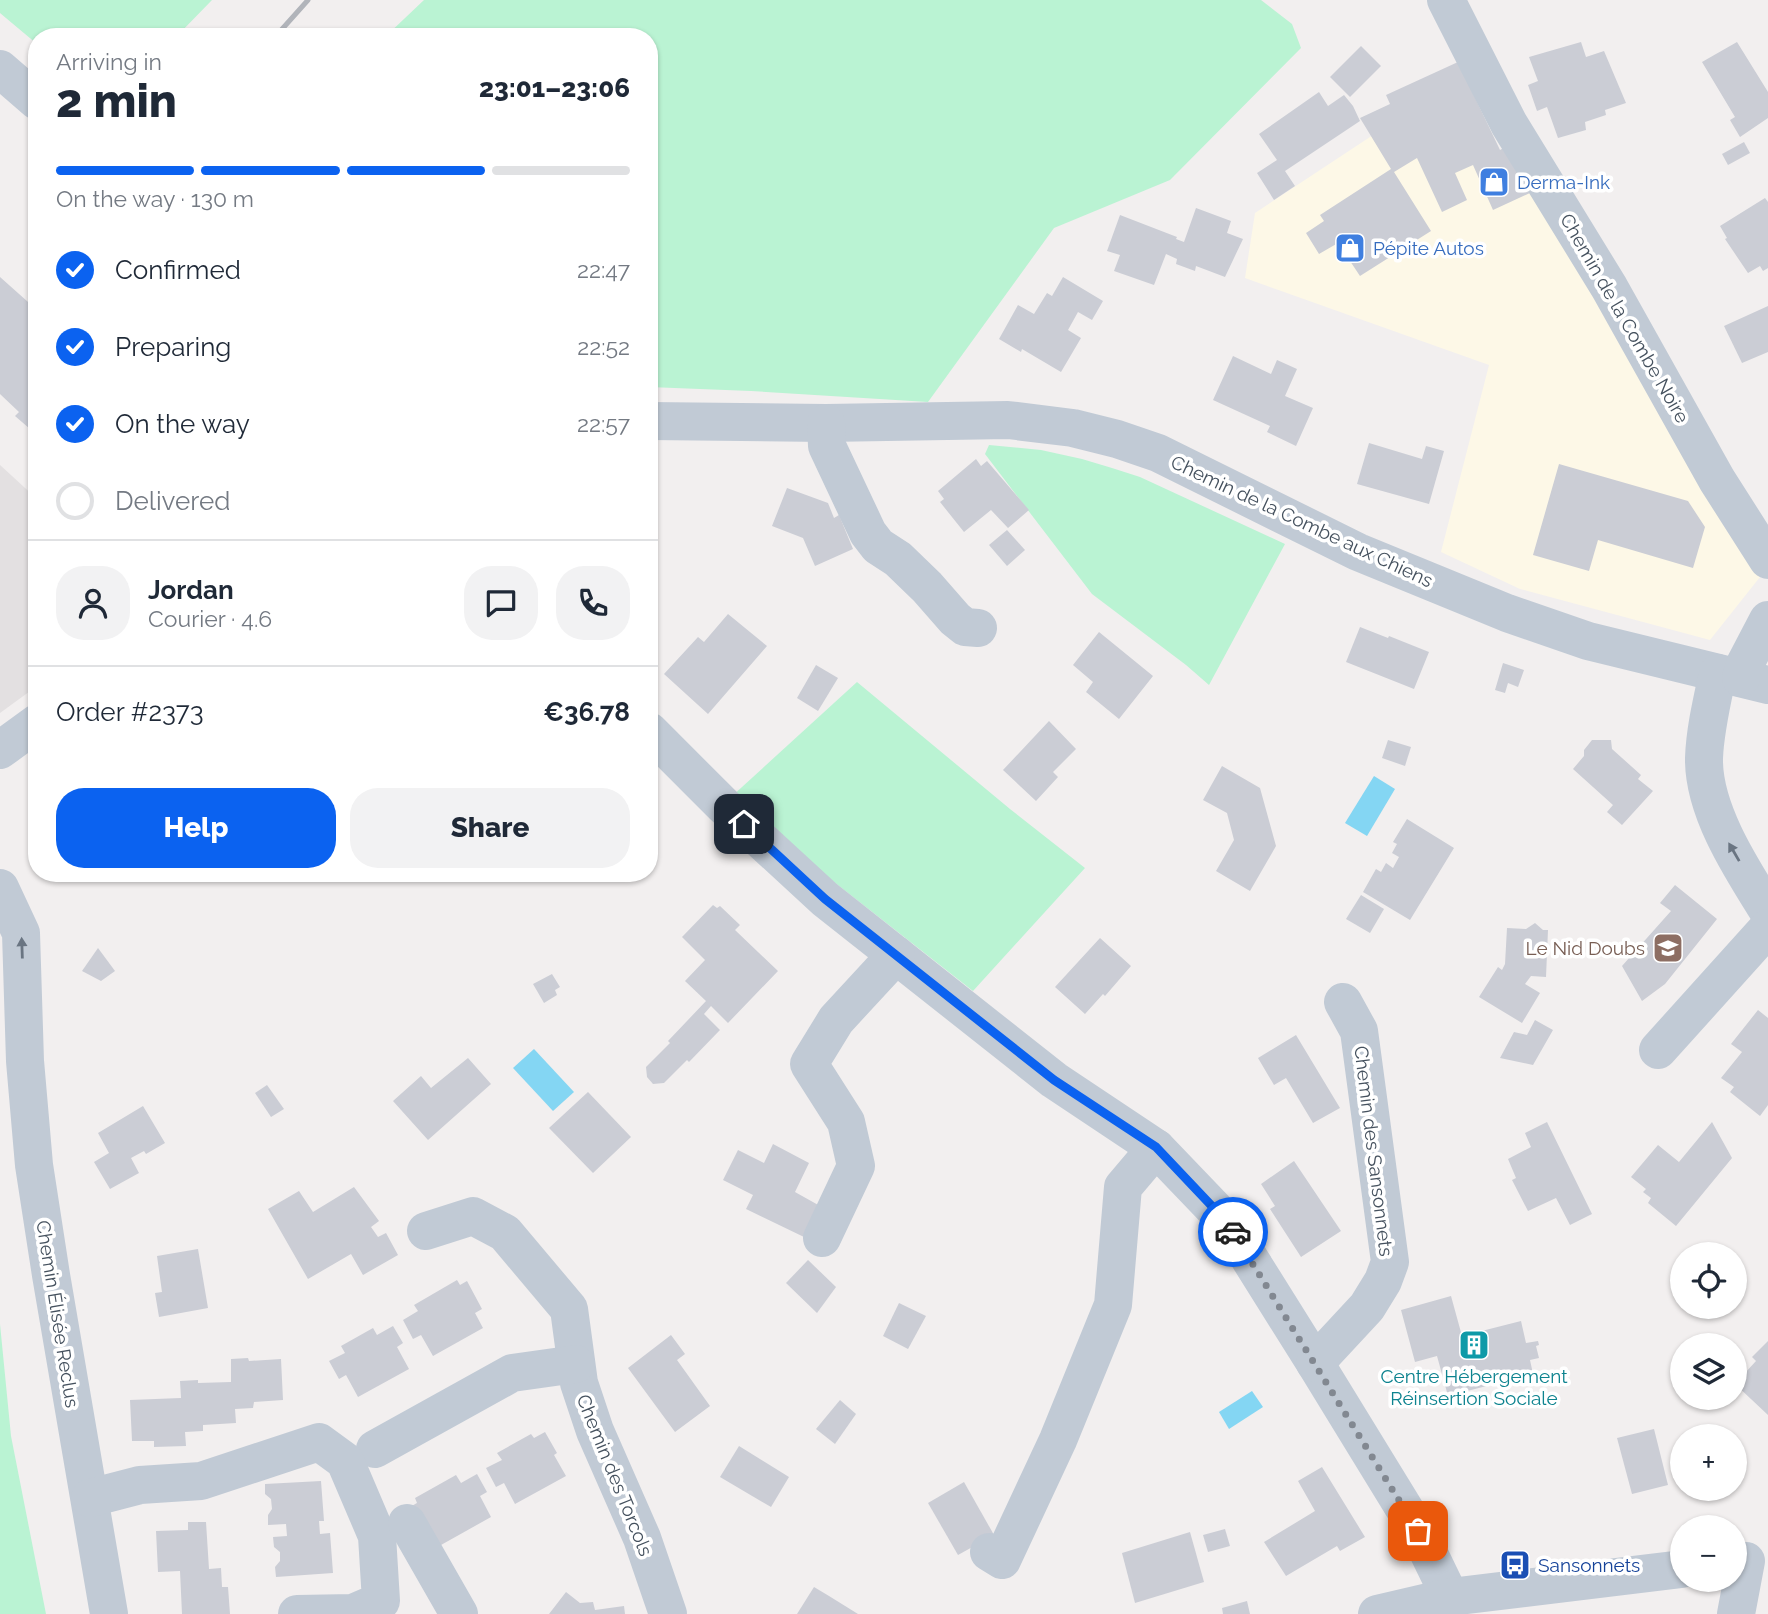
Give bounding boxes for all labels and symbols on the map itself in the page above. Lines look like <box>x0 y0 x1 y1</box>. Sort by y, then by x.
shop icon: Derma-Ink <box>1477 165 1511 199</box>
place label: Derma-Ink <box>1517 171 1610 193</box>
street label: Chemin de la Combe Noire <box>1556 209 1694 427</box>
shop icon: Pépite Autos <box>1333 231 1367 265</box>
place label: Pépite Autos <box>1373 237 1484 259</box>
street label: Chemin de la Combe aux Chiens <box>1168 451 1436 591</box>
pin <box>714 794 774 854</box>
one-way arrow <box>1728 842 1740 861</box>
school or university icon: Le Nid Doubs <box>1651 931 1685 965</box>
one-way arrow <box>16 937 27 959</box>
place label: Le Nid Doubs <box>1526 937 1645 959</box>
street label: Chemin des Sansonnets <box>1350 1044 1398 1258</box>
courier <box>1198 1197 1268 1267</box>
street label: Chemin Élisée Reclus <box>32 1219 84 1409</box>
building icon: Centre Hébergement Réinsertion Sociale <box>1457 1328 1491 1362</box>
place label: Centre Hébergement Réinsertion Sociale <box>1380 1365 1568 1409</box>
street label: Chemin des Torcols <box>573 1391 657 1559</box>
pin <box>1388 1501 1448 1561</box>
bus stop icon: Sansonnets <box>1498 1548 1532 1582</box>
place label: Sansonnets <box>1538 1554 1640 1576</box>

